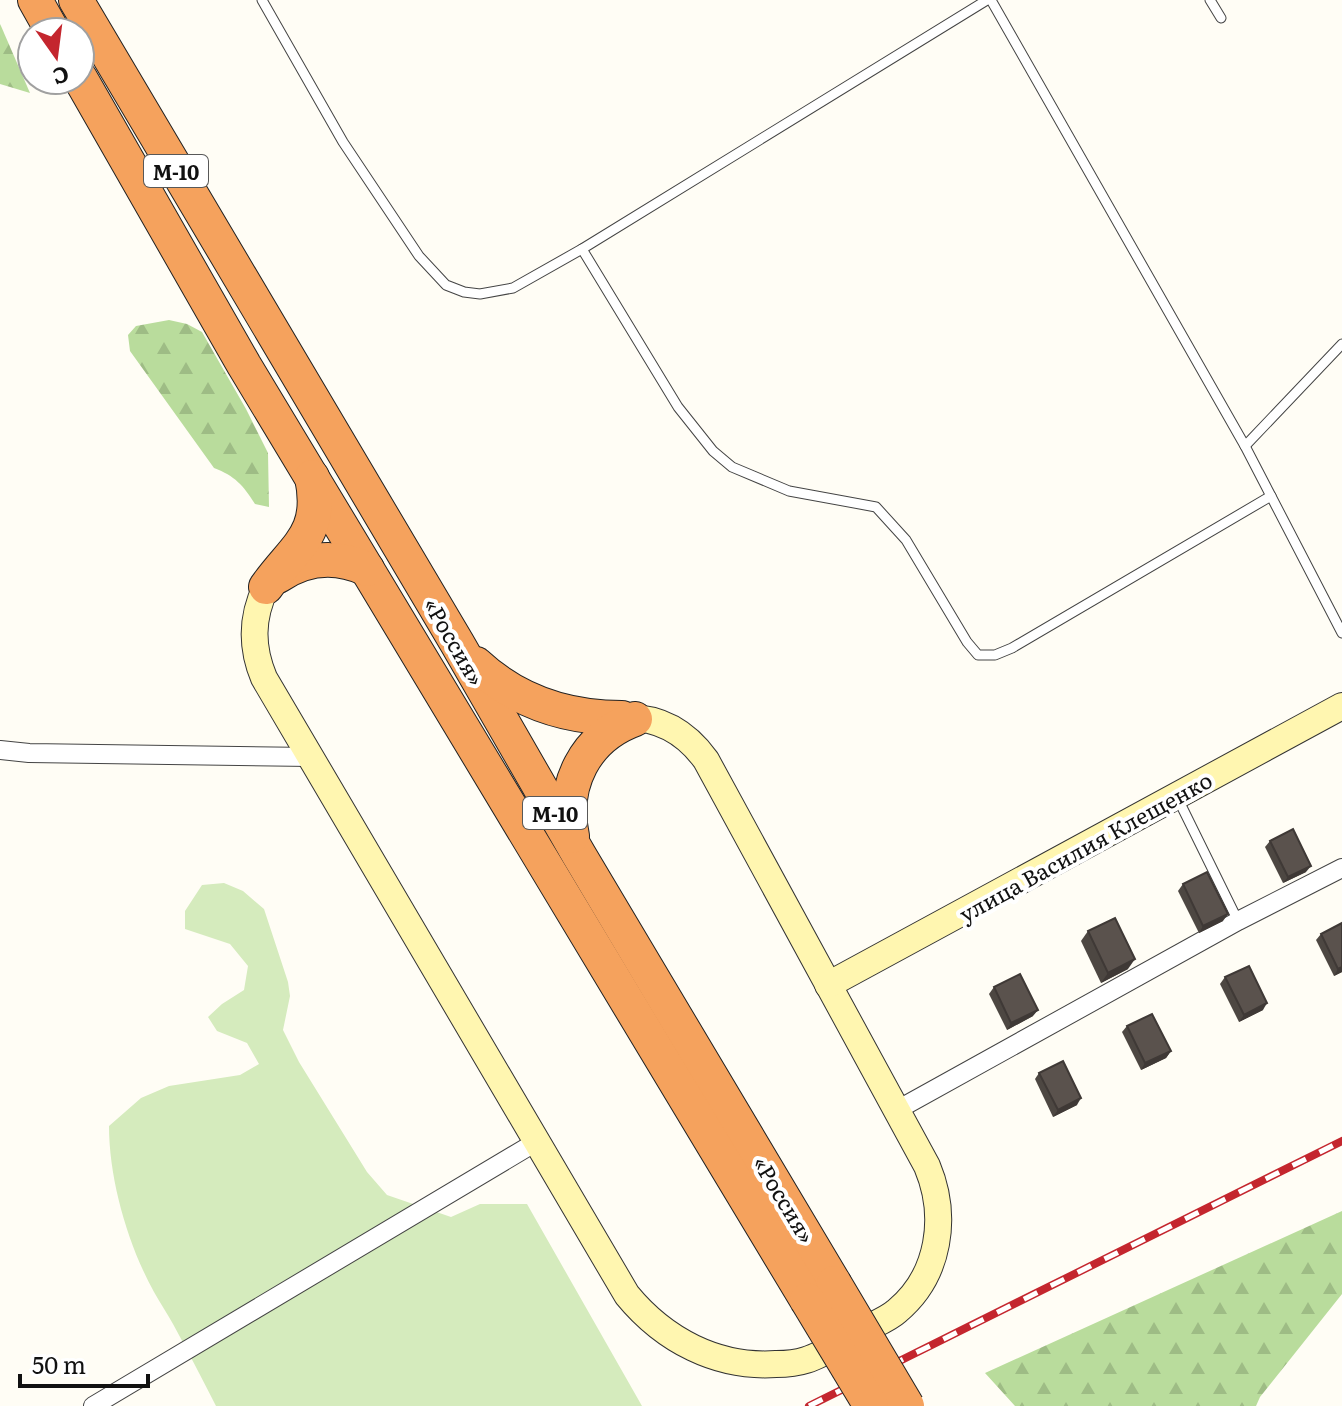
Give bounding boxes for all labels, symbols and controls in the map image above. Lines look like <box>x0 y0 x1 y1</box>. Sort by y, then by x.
north arrow <box>16 16 96 96</box>
text: С <box>50 59 73 95</box>
road number: М-10 <box>144 155 208 187</box>
street label: «Россия» <box>416 591 494 691</box>
street label: улица Василия Клещенко <box>952 762 1218 930</box>
road number: М-10 <box>523 797 587 829</box>
street label: «Россия» <box>746 1149 824 1249</box>
scale bar <box>20 1338 148 1388</box>
text: 50 m <box>32 1346 86 1381</box>

